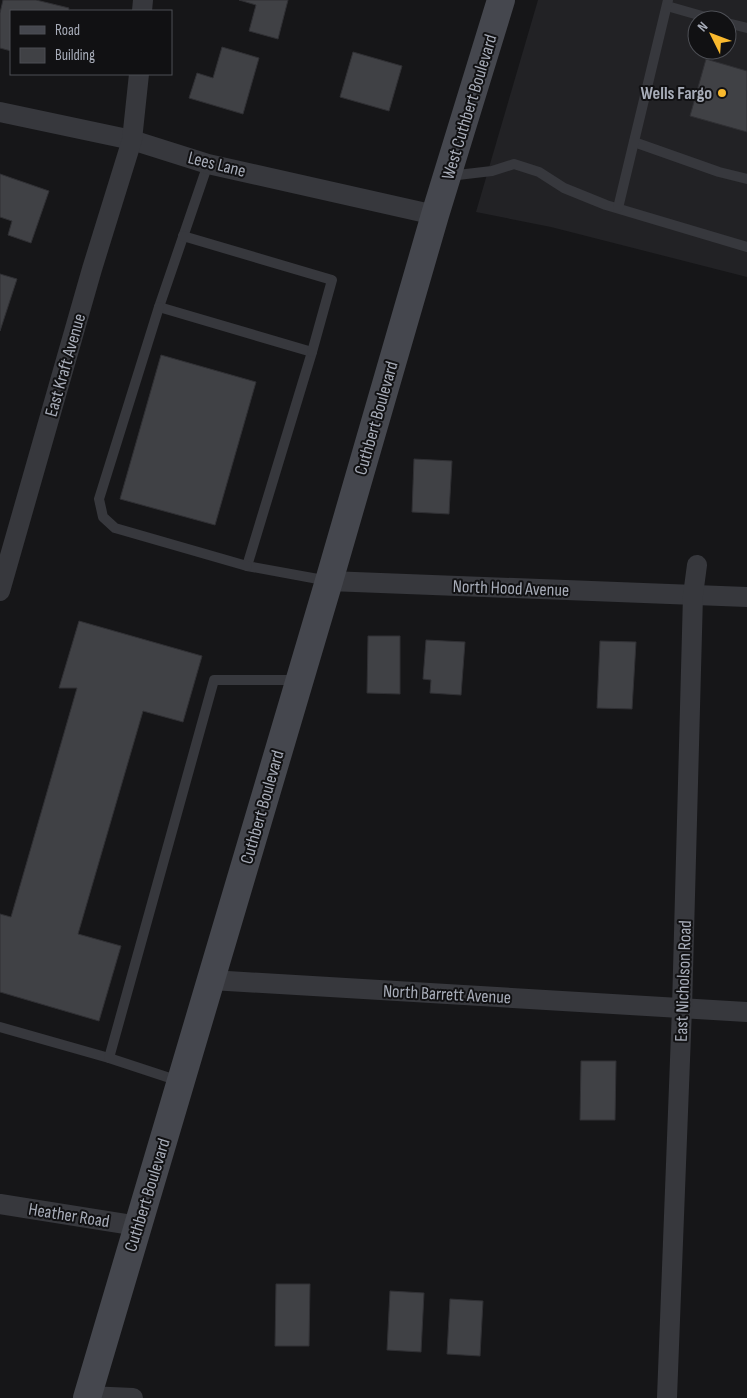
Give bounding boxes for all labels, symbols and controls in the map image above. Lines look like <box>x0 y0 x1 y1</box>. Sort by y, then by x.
legend <box>10 10 172 75</box>
north arrow <box>687 10 737 60</box>
text: N <box>694 18 712 35</box>
text: Road <box>55 21 80 40</box>
street label: West Cuthbert Boulevard <box>437 32 502 182</box>
text: Building <box>55 46 95 65</box>
place label: Wells Fargo <box>640 83 712 104</box>
marker: Wells Fargo <box>716 87 728 99</box>
street label: Lees Lane <box>186 147 248 182</box>
street label: East Kraft Avenue <box>41 311 90 419</box>
street label: Cuthbert Boulevard <box>350 359 403 477</box>
street label: North Hood Avenue <box>452 576 570 601</box>
street label: Cuthbert Boulevard <box>236 748 289 866</box>
street label: East Nicholson Road <box>671 920 696 1042</box>
street label: North Barrett Avenue <box>382 981 512 1008</box>
street label: Cuthbert Boulevard <box>120 1136 175 1254</box>
street label: Heather Road <box>27 1199 111 1232</box>

